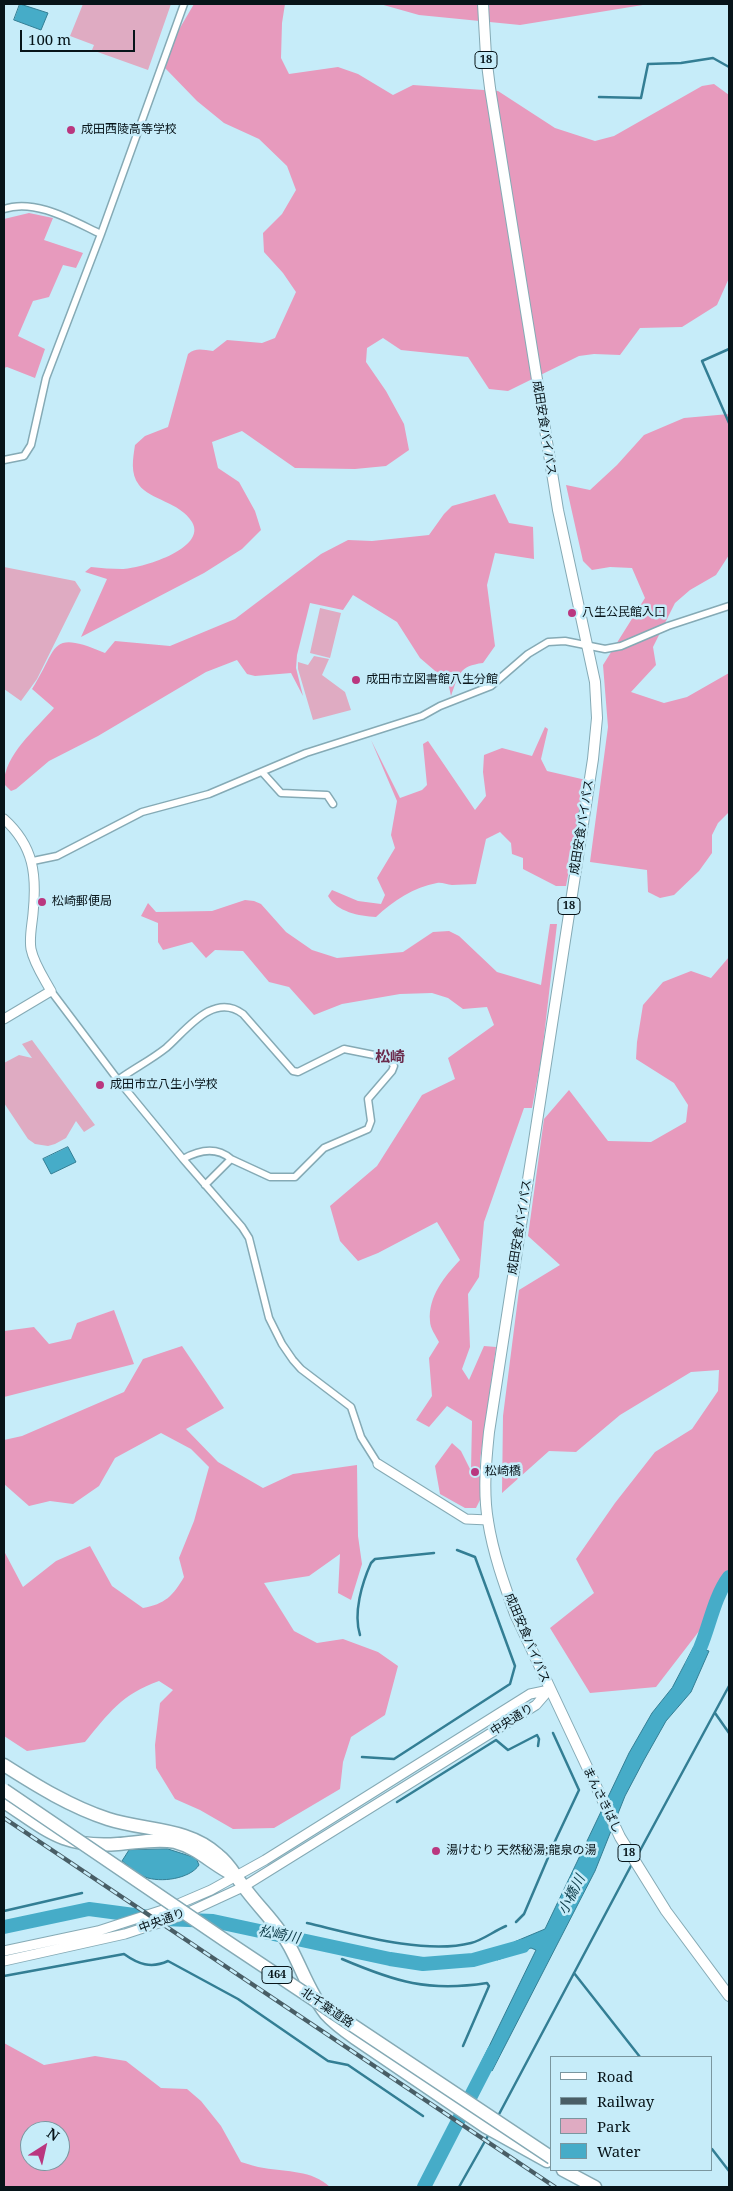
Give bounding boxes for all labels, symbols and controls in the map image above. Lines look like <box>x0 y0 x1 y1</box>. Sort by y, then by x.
scale bar <box>22 20 138 52</box>
text: 100 m <box>28 29 71 49</box>
road number: 18 <box>475 52 497 68</box>
place label: 成田西陵高等学校 <box>81 123 177 137</box>
marker: 成田西陵高等学校 <box>65 124 77 136</box>
street label: 成田安食バイパス <box>529 379 559 477</box>
place label: 八生公民館入口 <box>582 606 666 620</box>
marker: 八生公民館入口 <box>566 607 578 619</box>
place label: 成田市立図書館八生分館 <box>366 673 498 687</box>
marker: 成田市立図書館八生分館 <box>350 674 362 686</box>
street label: 成田安食バイパス <box>567 778 597 876</box>
place label: 松崎郵便局 <box>52 895 112 909</box>
marker: 松崎郵便局 <box>36 896 48 908</box>
road number: 18 <box>558 898 580 914</box>
district label: 松崎 <box>375 1049 405 1067</box>
place label: 成田市立八生小学校 <box>110 1078 218 1092</box>
marker: 成田市立八生小学校 <box>94 1079 106 1091</box>
street label: 成田安食バイパス <box>505 1178 535 1276</box>
place label: 松崎橋 <box>485 1465 521 1479</box>
marker: 松崎橋 <box>469 1466 481 1478</box>
street label: 成田安食バイパス <box>502 1591 552 1685</box>
street label: 中央通り <box>488 1701 536 1739</box>
street label: まんさきばし <box>580 1764 624 1836</box>
place label: 湯けむり 天然秘湯;龍泉の湯 <box>446 1844 597 1858</box>
marker: 湯けむり 天然秘湯;龍泉の湯 <box>430 1845 442 1857</box>
road number: 18 <box>618 1845 640 1862</box>
water label: 小橋川 <box>555 1872 589 1918</box>
street label: 中央通り <box>137 1906 187 1936</box>
water label: 松崎川 <box>257 1923 301 1947</box>
road number: 464 <box>262 1966 292 1984</box>
street label: 北千葉道路 <box>298 1985 356 2031</box>
legend <box>550 2056 713 2171</box>
text: Road <box>597 2066 633 2086</box>
text: Railway <box>597 2091 654 2111</box>
text: Park <box>597 2116 630 2136</box>
north arrow <box>20 2121 70 2171</box>
text: N <box>43 2123 63 2145</box>
text: Water <box>597 2141 640 2161</box>

